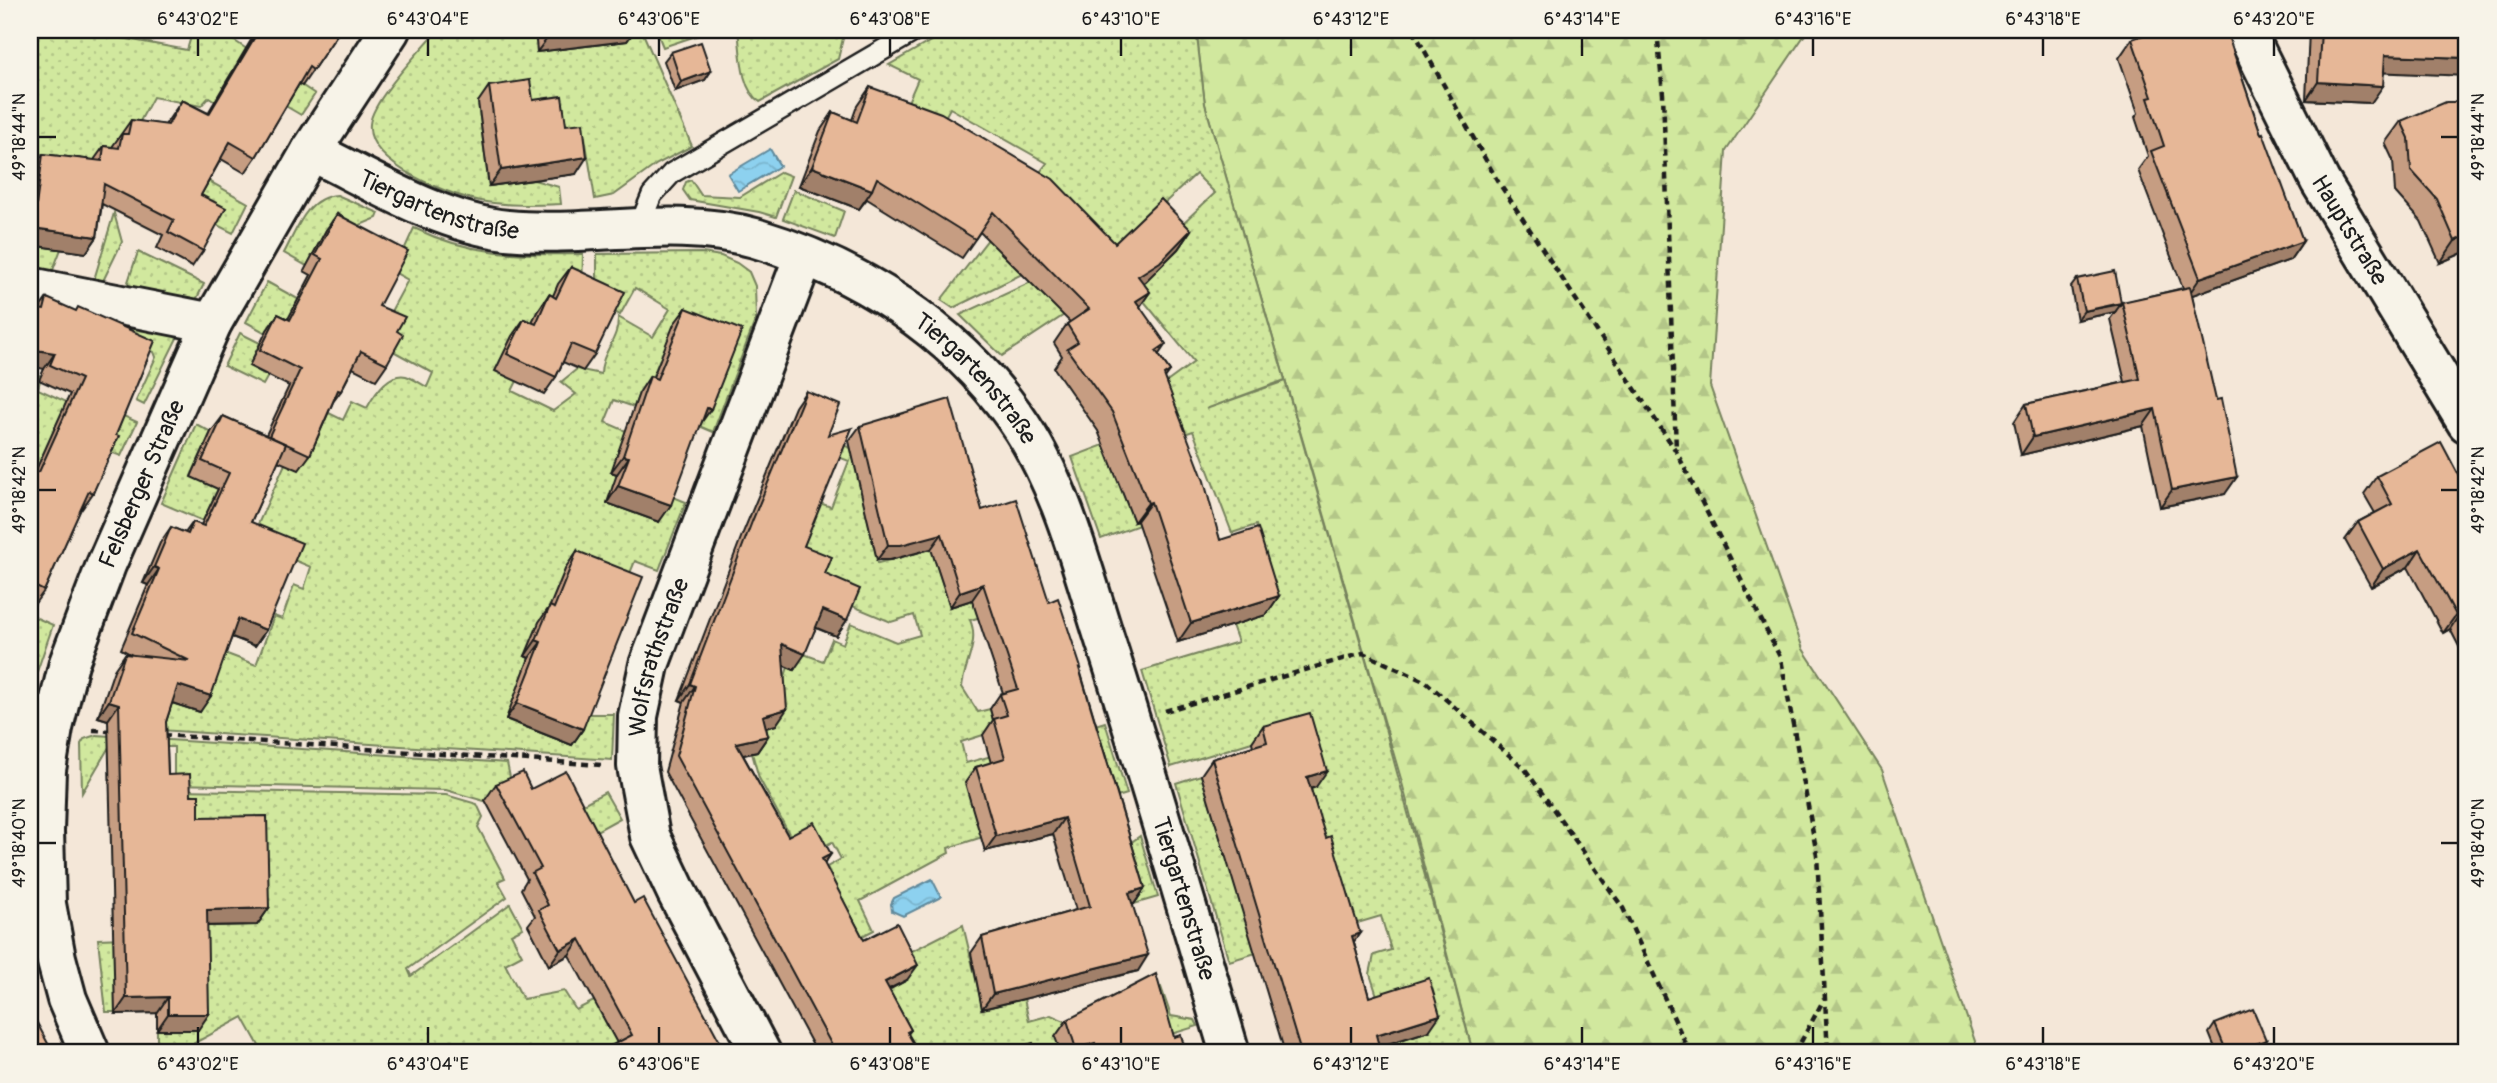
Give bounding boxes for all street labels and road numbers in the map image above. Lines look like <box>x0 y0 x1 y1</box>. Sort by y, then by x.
street label: Tiergartenstraße <box>354 164 520 246</box>
street label: Hauptstraße <box>2305 170 2394 291</box>
street label: Tiergartenstraße <box>908 307 1043 450</box>
street label: Felsberger Straße <box>93 395 192 572</box>
street label: Wolfsrathstraße <box>624 574 696 737</box>
street label: Tiergartenstraße <box>1146 814 1222 984</box>

